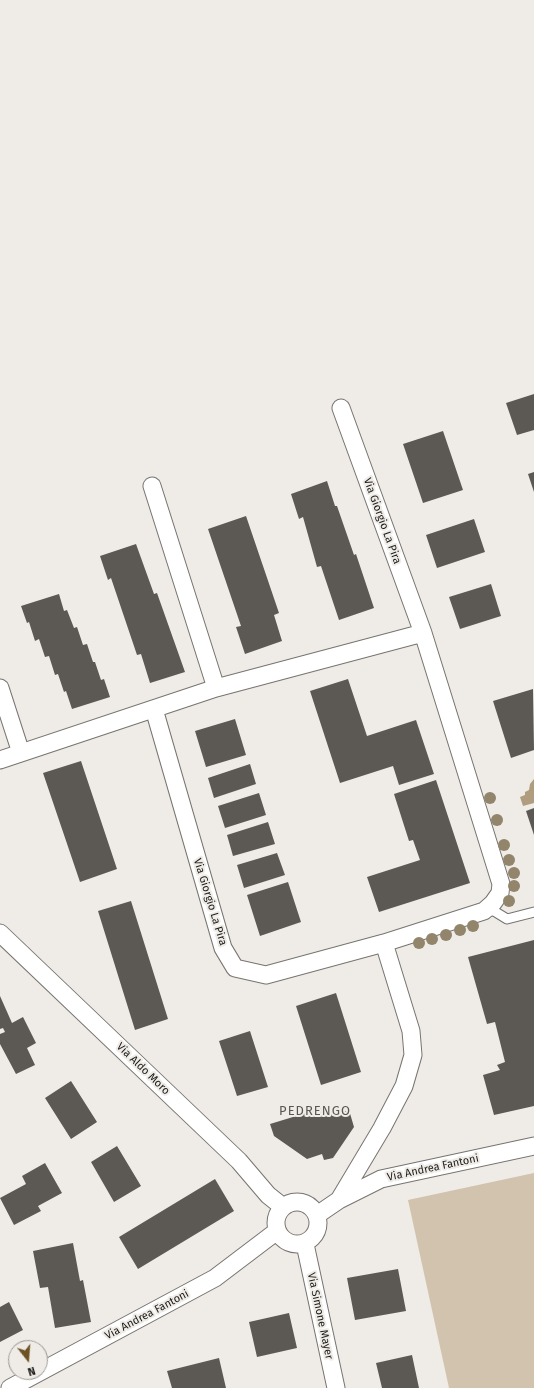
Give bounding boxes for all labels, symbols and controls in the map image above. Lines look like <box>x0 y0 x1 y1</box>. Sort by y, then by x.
street label: Via Giorgio La Pira <box>360 476 404 566</box>
street label: Via Giorgio La Pira <box>190 857 230 947</box>
street label: Via Aldo Moro <box>114 1040 172 1098</box>
district label: PEDRENGO <box>279 1103 351 1119</box>
street label: Via Andrea Fantoni <box>386 1152 480 1184</box>
street label: Via Simone Mayer <box>304 1271 336 1361</box>
street label: Via Andrea Fantoni <box>103 1287 191 1343</box>
north arrow <box>8 1340 48 1380</box>
text: N <box>26 1364 37 1378</box>

